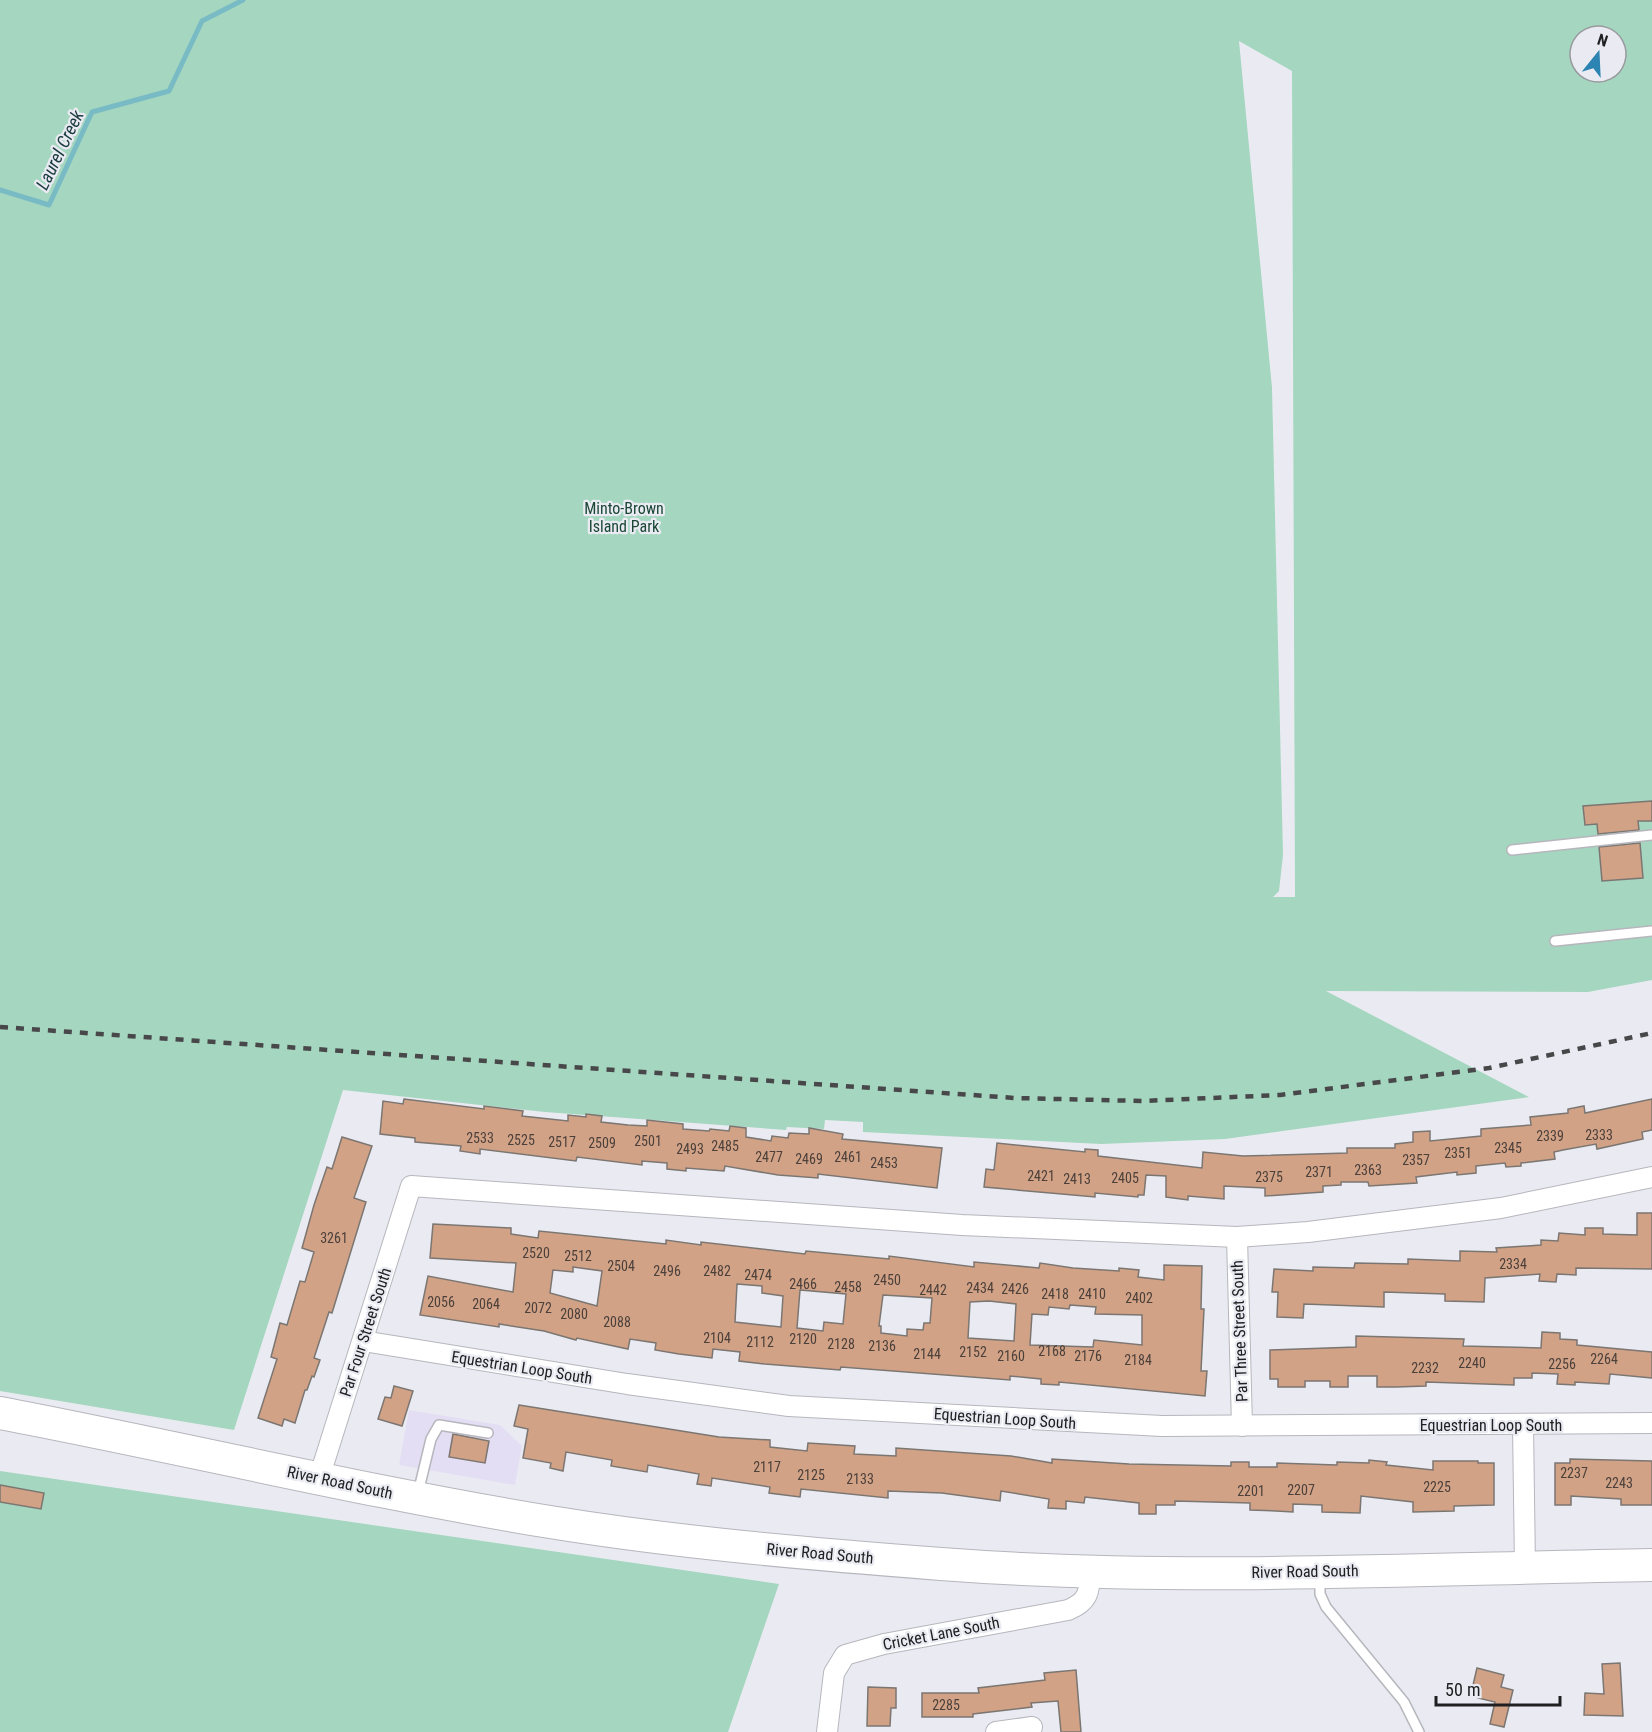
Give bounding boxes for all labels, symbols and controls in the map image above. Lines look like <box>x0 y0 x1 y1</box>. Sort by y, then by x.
north arrow <box>1568 24 1628 84</box>
text: N <box>1595 30 1610 51</box>
water label: Laurel Creek <box>31 106 88 193</box>
park label: Minto-Brown Island Park <box>584 499 664 536</box>
house number: 2333 <box>1585 1127 1613 1143</box>
house number: 2339 <box>1536 1128 1564 1144</box>
house number: 2533 <box>466 1130 494 1146</box>
house number: 2525 <box>507 1132 535 1148</box>
house number: 2501 <box>634 1133 662 1149</box>
house number: 2517 <box>548 1134 576 1150</box>
house number: 2509 <box>588 1135 616 1151</box>
house number: 2485 <box>711 1138 739 1154</box>
house number: 2345 <box>1494 1140 1522 1156</box>
house number: 2493 <box>676 1141 704 1157</box>
house number: 2351 <box>1444 1145 1472 1161</box>
house number: 2477 <box>755 1149 783 1165</box>
house number: 2461 <box>834 1149 862 1165</box>
house number: 2469 <box>795 1151 823 1167</box>
house number: 2357 <box>1402 1152 1430 1168</box>
house number: 2453 <box>870 1155 898 1171</box>
house number: 2363 <box>1354 1162 1382 1178</box>
house number: 2371 <box>1305 1164 1333 1180</box>
house number: 2421 <box>1027 1168 1055 1184</box>
house number: 2375 <box>1255 1169 1283 1185</box>
house number: 2405 <box>1111 1170 1139 1186</box>
house number: 2413 <box>1063 1171 1091 1187</box>
house number: 3261 <box>320 1230 348 1246</box>
house number: 2520 <box>522 1245 550 1261</box>
house number: 2512 <box>564 1248 592 1264</box>
house number: 2334 <box>1499 1256 1527 1272</box>
house number: 2504 <box>607 1258 635 1274</box>
street label: Par Three Street South <box>1228 1260 1251 1402</box>
house number: 2496 <box>653 1263 681 1279</box>
house number: 2482 <box>703 1263 731 1279</box>
street label: Par Four Street South <box>336 1265 395 1399</box>
house number: 2474 <box>744 1267 772 1283</box>
house number: 2450 <box>873 1272 901 1288</box>
house number: 2466 <box>789 1276 817 1292</box>
house number: 2458 <box>834 1279 862 1295</box>
house number: 2434 <box>966 1280 994 1296</box>
house number: 2426 <box>1001 1281 1029 1297</box>
house number: 2442 <box>919 1282 947 1298</box>
house number: 2418 <box>1041 1286 1069 1302</box>
house number: 2410 <box>1078 1286 1106 1302</box>
house number: 2402 <box>1125 1290 1153 1306</box>
house number: 2056 <box>427 1294 455 1310</box>
house number: 2064 <box>472 1296 500 1312</box>
house number: 2072 <box>524 1300 552 1316</box>
house number: 2080 <box>560 1306 588 1322</box>
house number: 2088 <box>603 1314 631 1330</box>
house number: 2104 <box>703 1330 731 1346</box>
house number: 2120 <box>789 1331 817 1347</box>
house number: 2112 <box>746 1334 774 1350</box>
house number: 2128 <box>827 1336 855 1352</box>
house number: 2136 <box>868 1338 896 1354</box>
house number: 2168 <box>1038 1343 1066 1359</box>
house number: 2152 <box>959 1344 987 1360</box>
house number: 2144 <box>913 1346 941 1362</box>
street label: Equestrian Loop South <box>450 1347 594 1388</box>
house number: 2160 <box>997 1348 1025 1364</box>
house number: 2176 <box>1074 1348 1102 1364</box>
house number: 2264 <box>1590 1351 1618 1367</box>
house number: 2184 <box>1124 1352 1152 1368</box>
house number: 2240 <box>1458 1355 1486 1371</box>
house number: 2256 <box>1548 1356 1576 1372</box>
house number: 2232 <box>1411 1360 1439 1376</box>
street label: Equestrian Loop South <box>933 1404 1077 1433</box>
street label: Equestrian Loop South <box>1420 1416 1562 1435</box>
house number: 2117 <box>753 1459 781 1475</box>
street label: River Road South <box>285 1462 394 1503</box>
house number: 2237 <box>1560 1465 1588 1481</box>
house number: 2125 <box>797 1467 825 1483</box>
house number: 2133 <box>846 1471 874 1487</box>
house number: 2243 <box>1605 1475 1633 1491</box>
house number: 2225 <box>1423 1479 1451 1495</box>
house number: 2207 <box>1287 1482 1315 1498</box>
house number: 2201 <box>1237 1483 1265 1499</box>
street label: River Road South <box>766 1539 874 1568</box>
street label: River Road South <box>1251 1561 1359 1582</box>
street label: Cricket Lane South <box>881 1613 1001 1654</box>
scale bar <box>1436 1669 1560 1707</box>
text: 50 m <box>1445 1679 1480 1700</box>
house number: 2285 <box>932 1697 960 1713</box>

